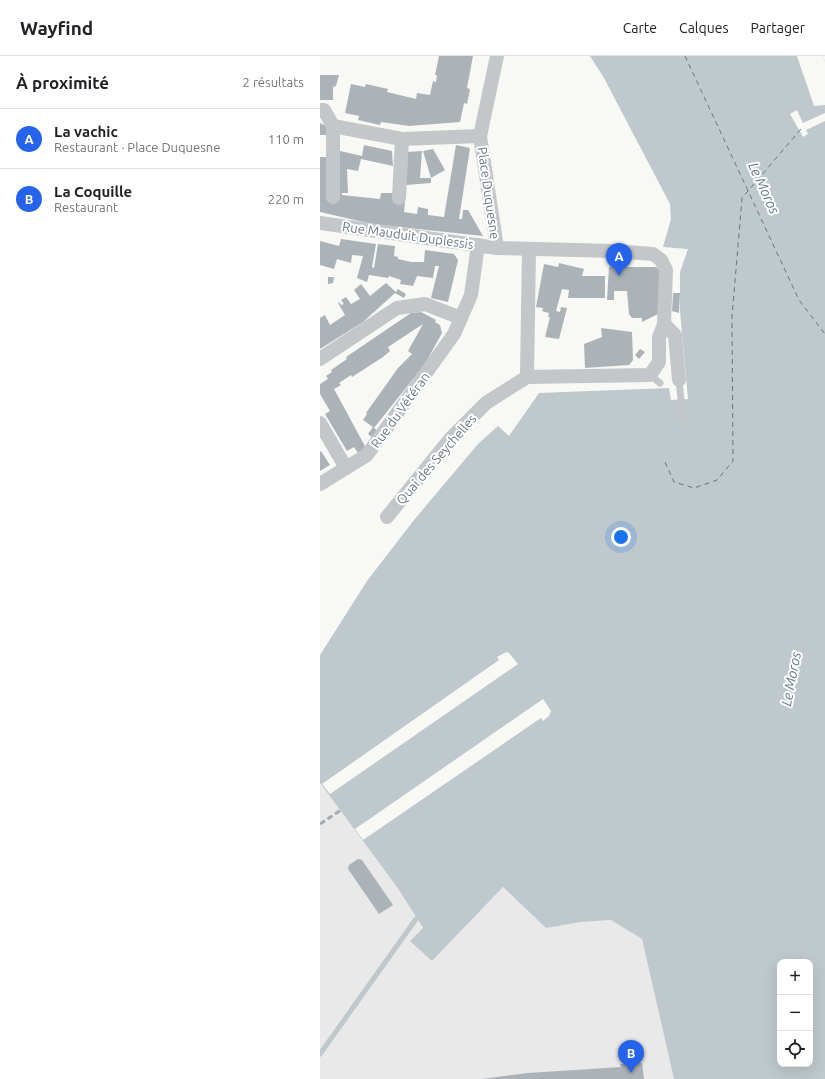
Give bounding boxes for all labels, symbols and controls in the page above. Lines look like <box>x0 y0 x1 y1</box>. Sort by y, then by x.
text: Wayfind <box>20 17 93 39</box>
text: Carte <box>623 20 657 36</box>
text: Calques <box>679 20 728 36</box>
text: Partager <box>750 20 805 36</box>
text: À proximité <box>16 73 109 92</box>
text: 2 résultats <box>243 75 304 89</box>
text: La vachic <box>54 123 118 140</box>
text: A <box>24 132 34 146</box>
text: 110 m <box>268 132 304 146</box>
text: Restaurant · Place Duquesne <box>54 140 220 154</box>
street label: Place Duquesne <box>476 146 502 240</box>
water label: Le Moros <box>745 160 783 216</box>
text: La Coquille <box>54 183 132 200</box>
text: B <box>25 192 33 206</box>
text: 220 m <box>268 192 304 206</box>
text: Restaurant <box>54 200 118 214</box>
street label: Rue Mauduit Duplessis <box>342 219 475 251</box>
pin: A <box>606 243 632 276</box>
street label: Rue du Vétéran <box>368 370 432 450</box>
street label: Quai des Seychelles <box>393 411 480 507</box>
your location <box>611 527 631 547</box>
water label: Le Moros <box>778 650 804 707</box>
map controls <box>777 959 813 1067</box>
button: + <box>777 959 813 995</box>
button: − <box>777 995 813 1031</box>
button: locate <box>777 1031 813 1067</box>
pin: B <box>618 1040 644 1073</box>

